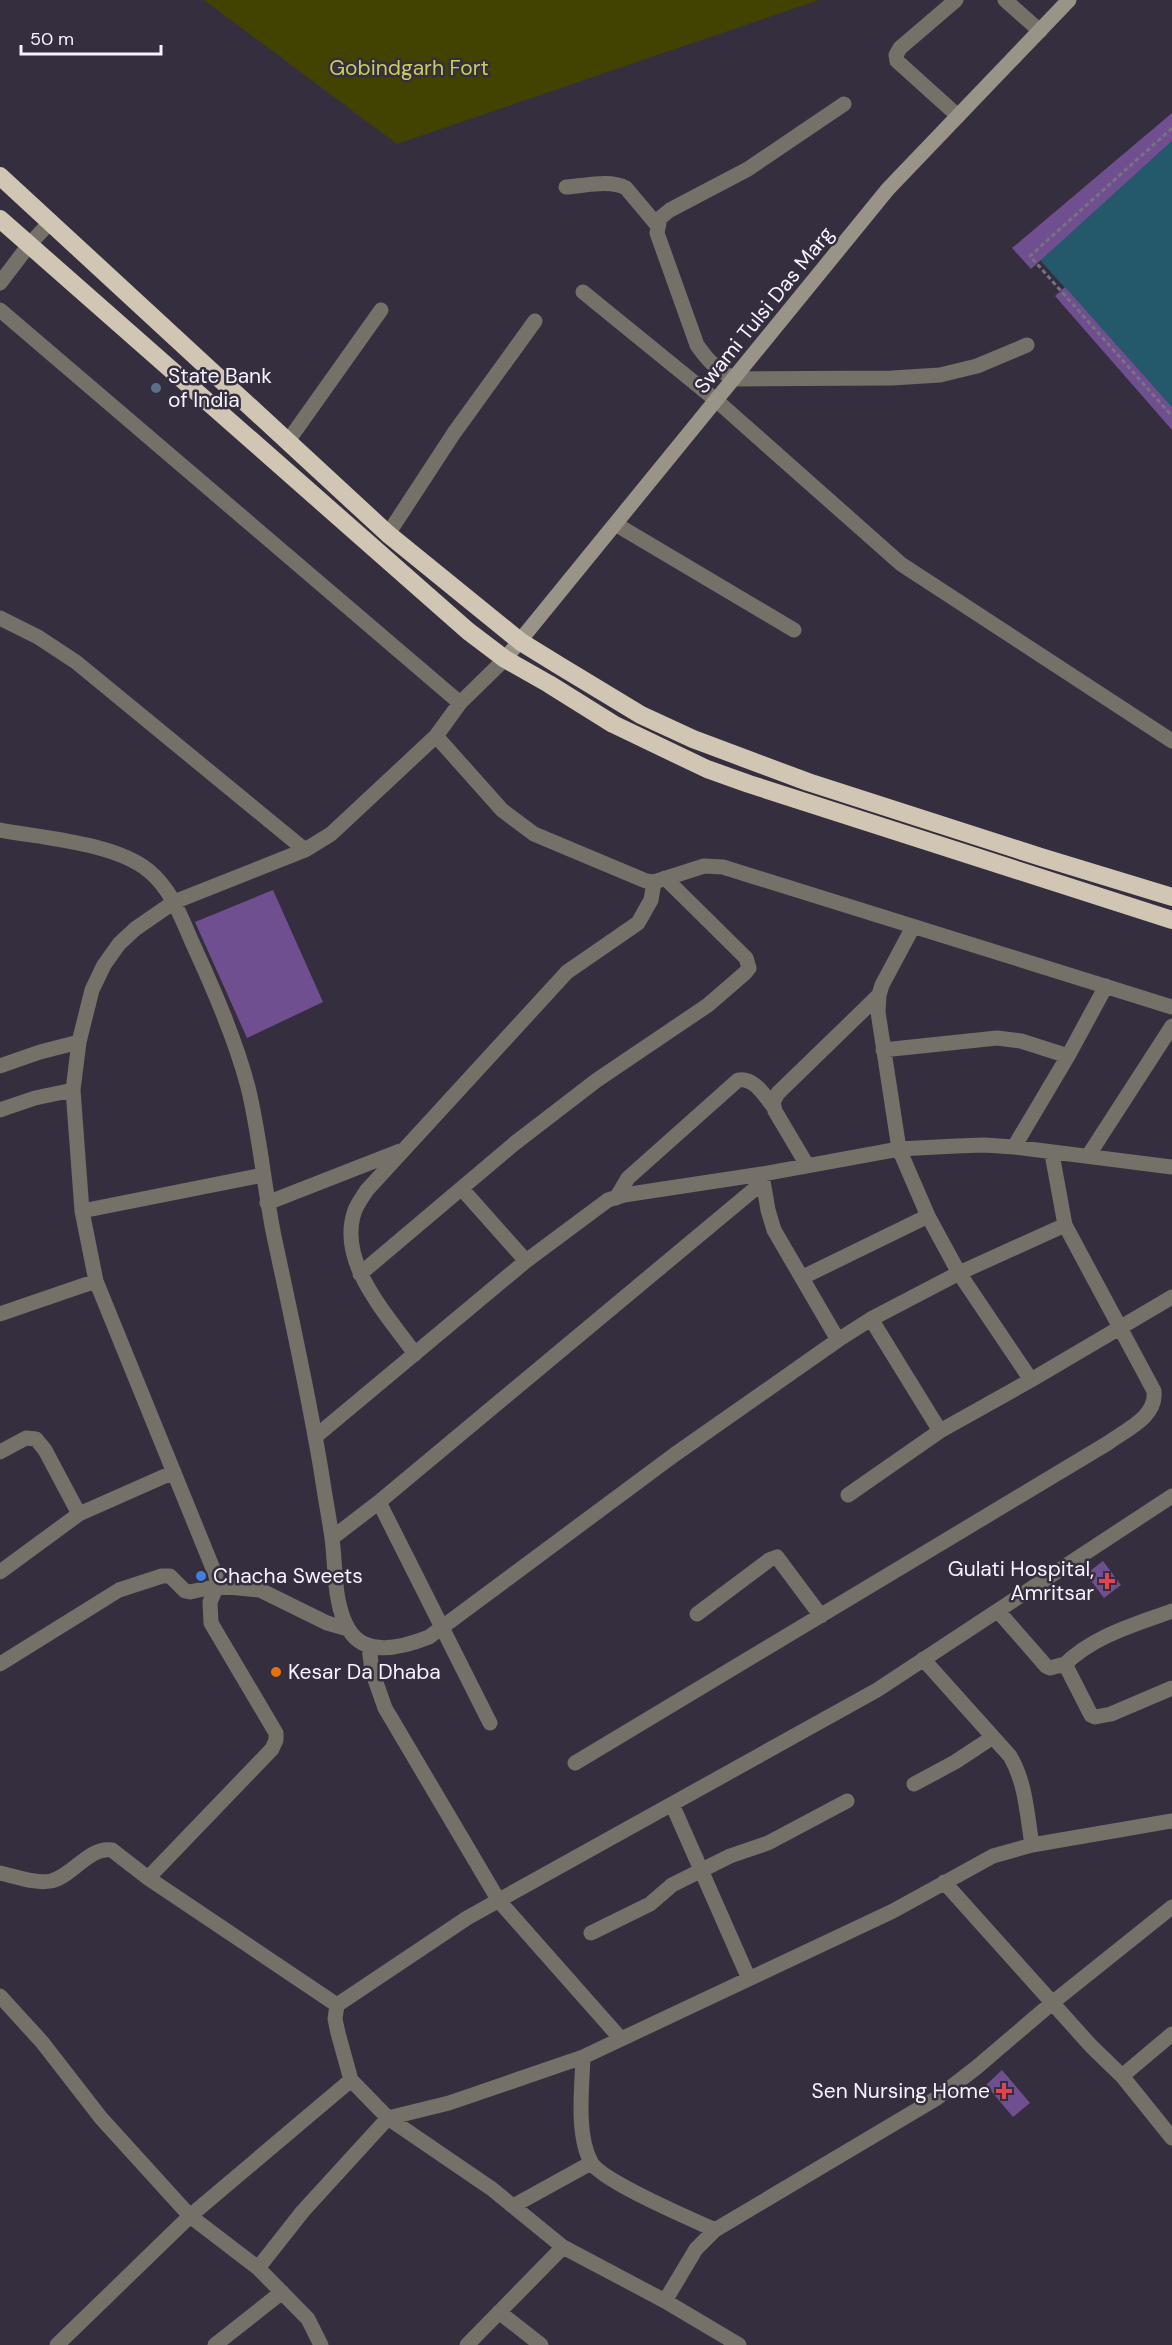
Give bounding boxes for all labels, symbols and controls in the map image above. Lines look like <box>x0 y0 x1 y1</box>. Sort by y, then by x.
scale bar <box>21 18 160 56</box>
text: 50 m <box>30 27 74 51</box>
park label: Gobindgarh Fort <box>329 54 489 82</box>
street label: Swami Tulsi Das Marg <box>688 220 840 399</box>
place label: State Bank of India <box>168 362 272 414</box>
marker: State Bank of India <box>149 381 163 395</box>
place label: Gulati Hospital, Amritsar <box>948 1555 1094 1607</box>
place label: Chacha Sweets <box>213 1562 363 1590</box>
marker: Chacha Sweets <box>194 1569 208 1583</box>
marker: Gulati Hospital, Amritsar <box>1098 1572 1116 1590</box>
place label: Kesar Da Dhaba <box>288 1658 441 1686</box>
marker: Kesar Da Dhaba <box>269 1665 283 1679</box>
place label: Sen Nursing Home <box>812 2077 990 2105</box>
marker: Sen Nursing Home <box>995 2082 1013 2100</box>

